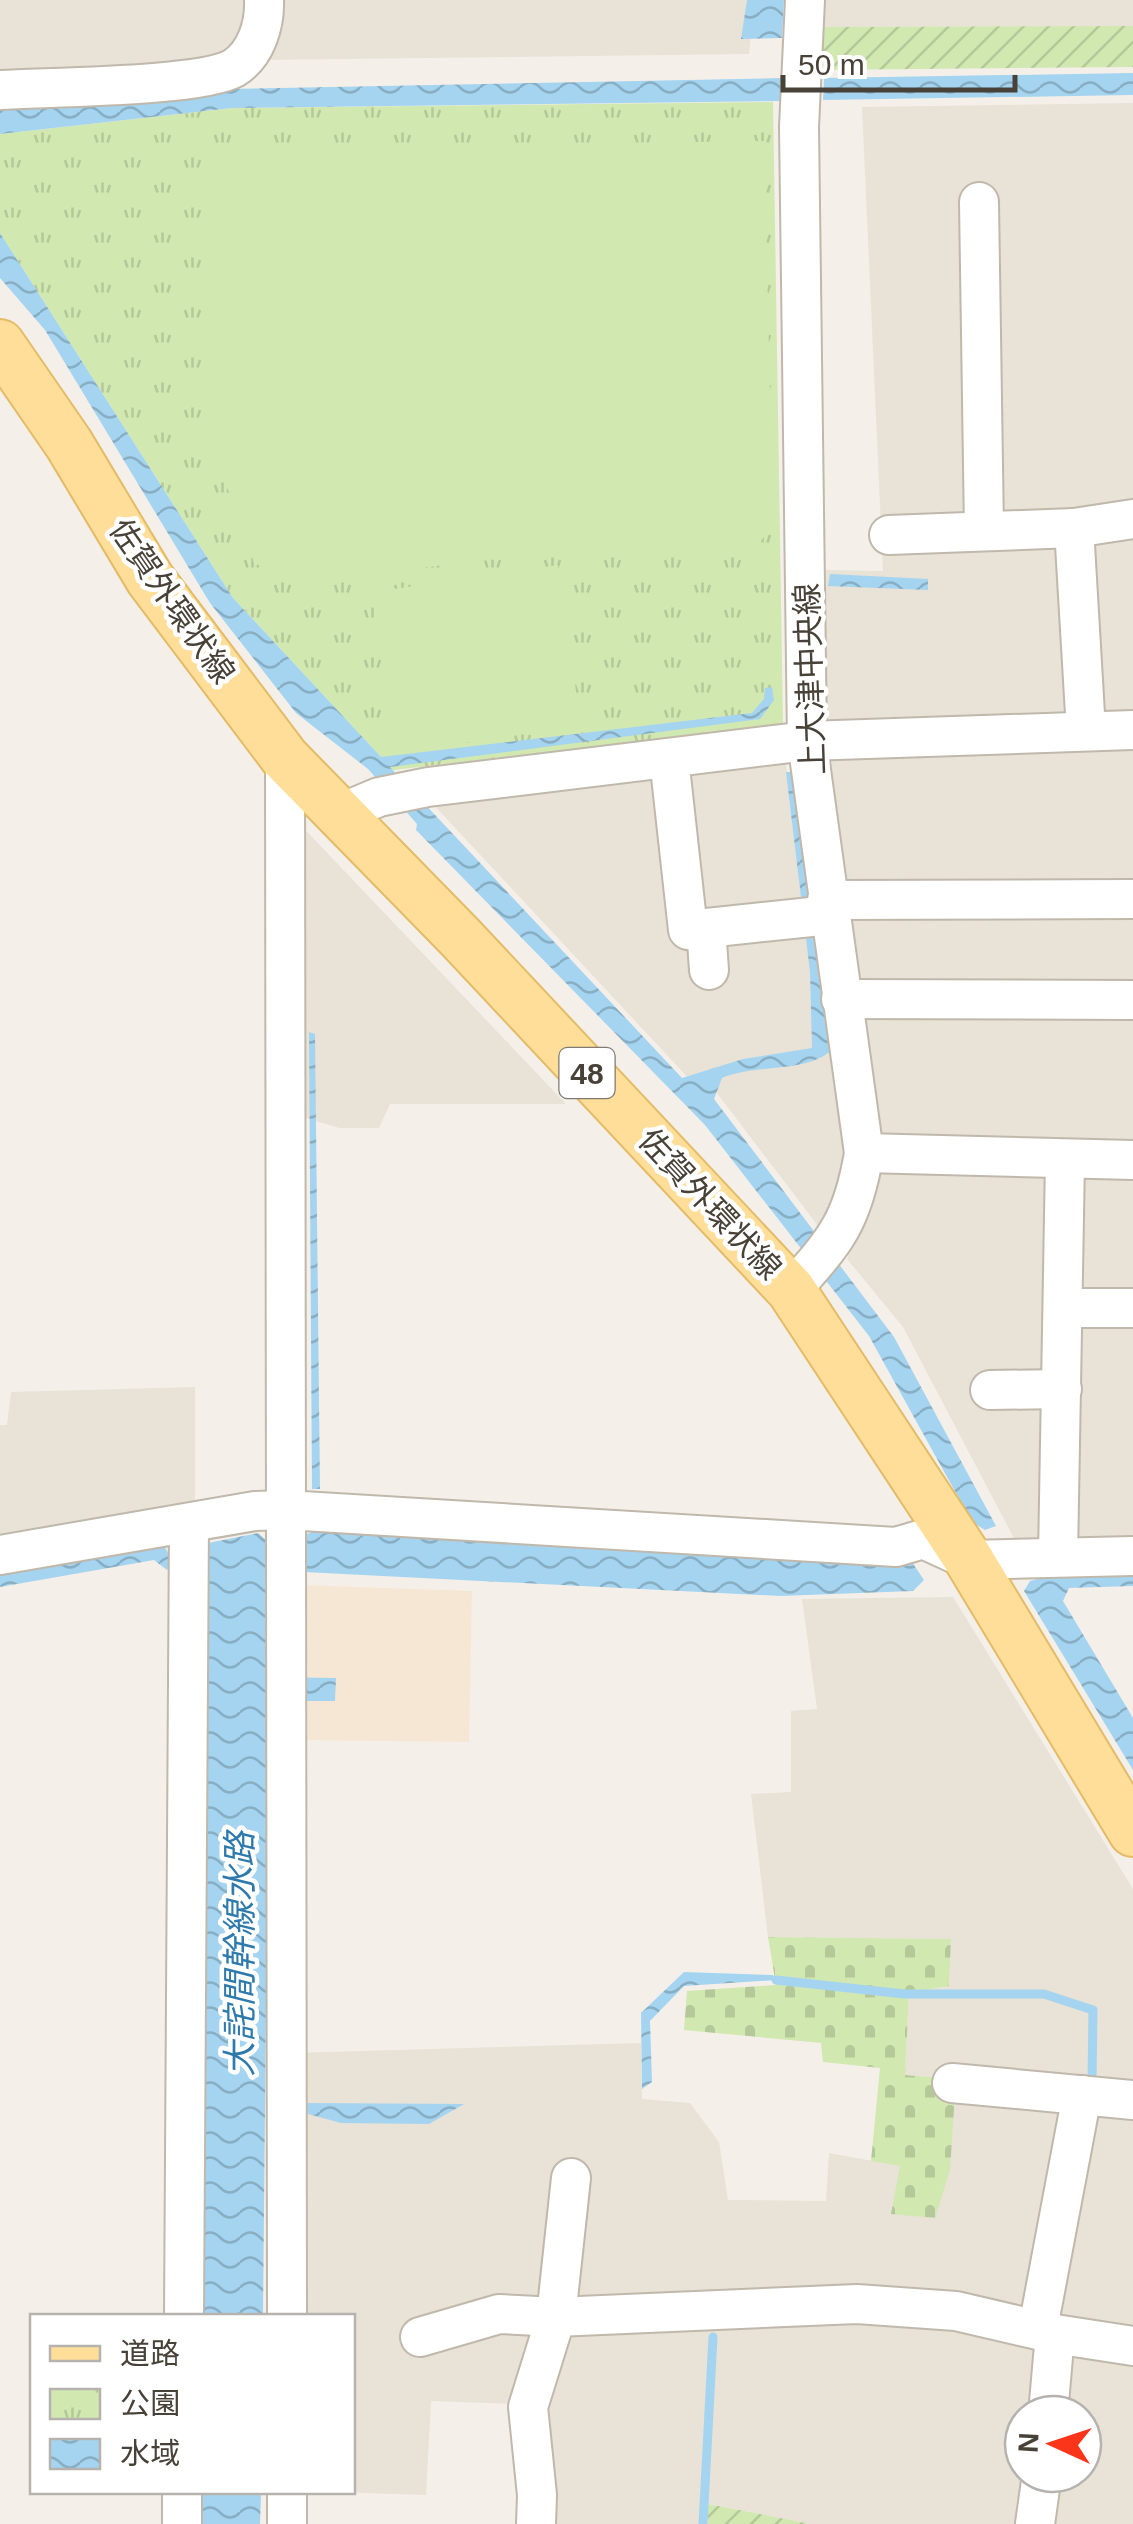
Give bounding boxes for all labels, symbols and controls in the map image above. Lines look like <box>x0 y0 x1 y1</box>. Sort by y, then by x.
scale bar <box>783 30 1016 92</box>
text: 50 m <box>798 48 865 81</box>
street label: 佐賀外環状線 <box>102 512 242 690</box>
street label: 上大津中央線 <box>789 582 831 776</box>
road number: 48 <box>560 1048 614 1098</box>
street label: 佐賀外環状線 <box>631 1122 789 1286</box>
water label: 大詫間幹線水路 <box>220 1829 259 2077</box>
legend <box>30 2314 355 2494</box>
text: 道路 <box>120 2337 180 2370</box>
text: 公園 <box>120 2387 180 2420</box>
north arrow <box>1003 2394 1103 2494</box>
text: N <box>1013 2432 1045 2454</box>
text: 水域 <box>120 2437 180 2470</box>

